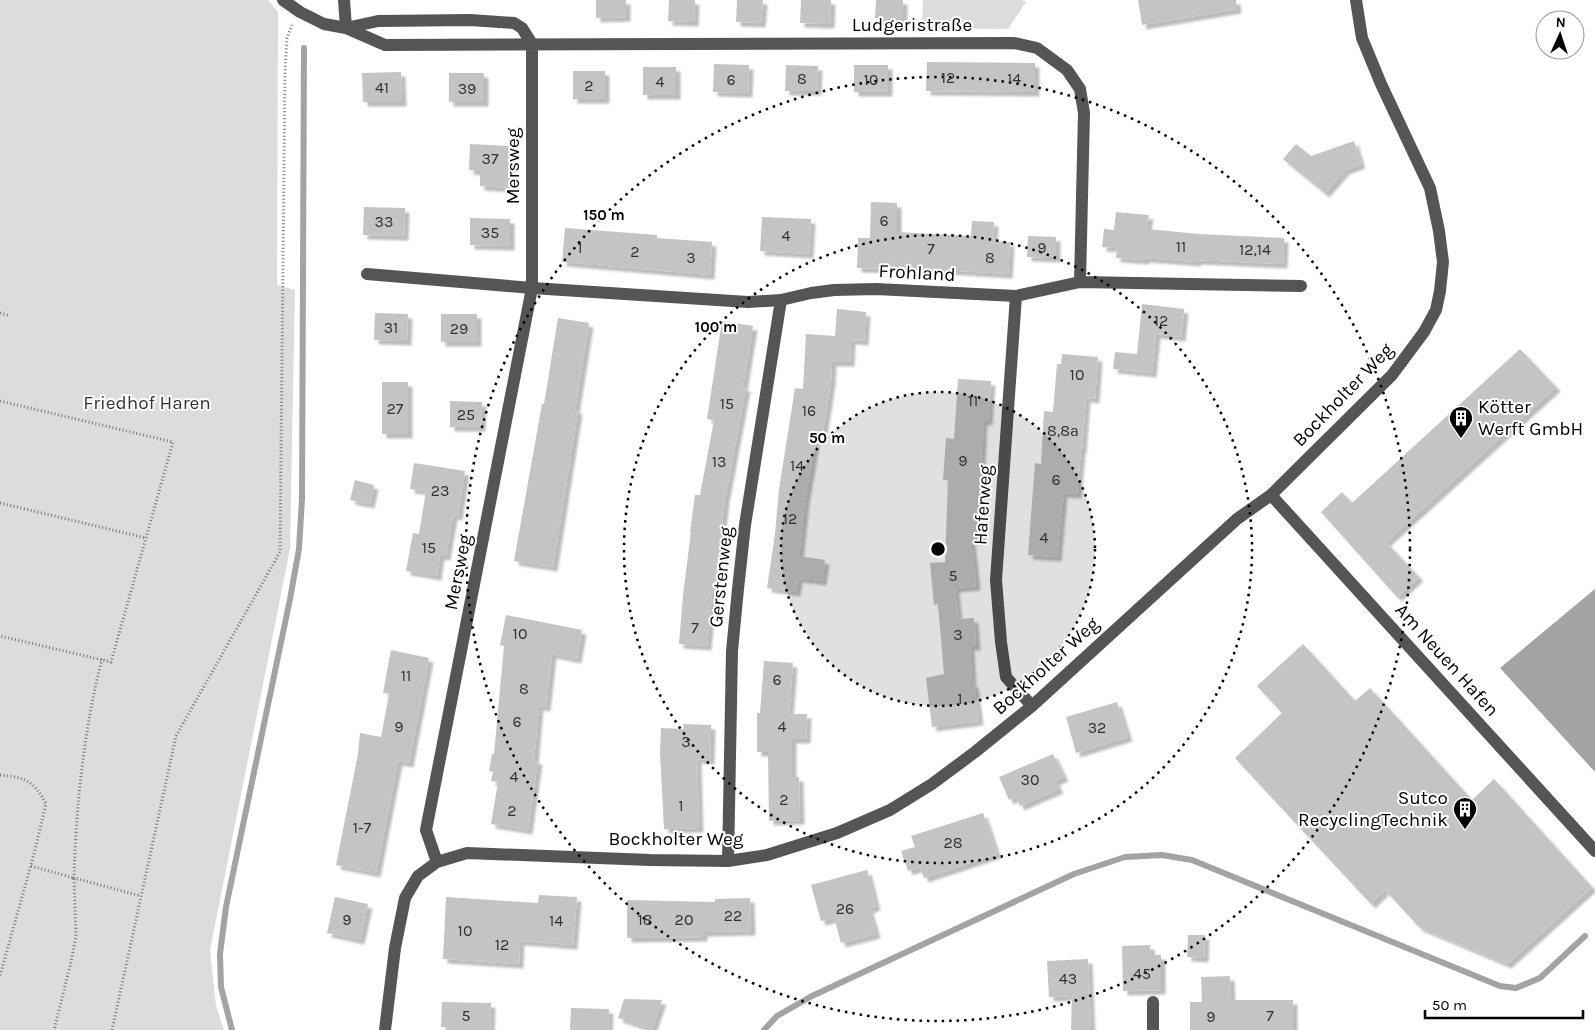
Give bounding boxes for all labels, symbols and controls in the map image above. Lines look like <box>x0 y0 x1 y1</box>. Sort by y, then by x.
north arrow <box>1535 10 1585 60</box>
street label: Ludgeristraße <box>852 14 972 36</box>
text: N <box>1555 14 1566 31</box>
house number: 12 <box>941 68 955 87</box>
house number: 8 <box>797 69 807 88</box>
house number: 14 <box>1007 69 1021 88</box>
house number: 6 <box>726 70 736 89</box>
house number: 10 <box>864 70 878 89</box>
house number: 4 <box>656 72 665 91</box>
house number: 2 <box>584 76 594 95</box>
house number: 41 <box>375 78 389 97</box>
house number: 39 <box>458 79 476 98</box>
street label: Mersweg <box>502 127 524 204</box>
house number: 37 <box>482 149 499 168</box>
text: 150 m <box>583 206 625 224</box>
house number: 6 <box>879 211 889 230</box>
house number: 33 <box>375 212 393 231</box>
house number: 35 <box>481 223 499 242</box>
house number: 4 <box>782 226 791 245</box>
house number: 11 <box>1176 237 1186 256</box>
house number: 1 <box>577 238 583 257</box>
house number: 9 <box>1037 238 1047 257</box>
house number: 7 <box>927 239 935 258</box>
house number: 12,14 <box>1239 240 1271 259</box>
house number: 2 <box>630 242 640 261</box>
house number: 3 <box>686 248 696 267</box>
house number: 8 <box>985 248 995 267</box>
street label: Frohland <box>878 260 956 286</box>
house number: 12 <box>1154 311 1168 330</box>
house number: 31 <box>384 318 398 337</box>
text: 100 m <box>695 318 737 336</box>
house number: 29 <box>450 319 468 338</box>
street label: Bockholter Weg <box>1288 339 1398 451</box>
house number: 10 <box>1070 365 1084 384</box>
house number: 11 <box>968 391 978 410</box>
park label: Friedhof Haren <box>83 392 211 414</box>
house number: 15 <box>720 394 734 413</box>
place label: Kötter Werft GmbH <box>1478 396 1583 440</box>
house number: 27 <box>387 399 404 418</box>
house number: 16 <box>802 401 816 420</box>
house number: 25 <box>457 405 475 424</box>
building icon: Kötter Werft GmbH <box>1448 405 1474 439</box>
house number: 8,8a <box>1047 421 1079 440</box>
text: 50 m <box>809 429 845 447</box>
house number: 9 <box>958 451 968 470</box>
house number: 13 <box>712 452 726 471</box>
house number: 14 <box>790 456 804 475</box>
street label: Haferweg <box>969 464 997 546</box>
house number: 6 <box>1051 470 1061 489</box>
house number: 23 <box>431 481 449 500</box>
house number: 12 <box>783 509 797 528</box>
street label: Gerstenweg <box>705 525 737 629</box>
house number: 4 <box>1040 528 1049 547</box>
street label: Mersweg <box>440 532 476 612</box>
house number: 15 <box>422 538 436 557</box>
centre of rings <box>929 540 947 558</box>
house number: 5 <box>948 566 958 585</box>
street label: Am Neuen Hafen <box>1391 599 1503 721</box>
street label: Bockholter Weg <box>988 612 1104 719</box>
house number: 7 <box>691 618 699 637</box>
house number: 10 <box>513 624 527 643</box>
house number: 3 <box>953 625 963 644</box>
house number: 11 <box>401 666 411 685</box>
house number: 6 <box>772 670 782 689</box>
house number: 8 <box>519 679 529 698</box>
house number: 1 <box>957 689 963 708</box>
house number: 6 <box>512 712 522 731</box>
house number: 9 <box>394 717 404 736</box>
house number: 4 <box>778 717 787 736</box>
house number: 32 <box>1088 718 1106 737</box>
house number: 3 <box>681 732 691 751</box>
house number: 4 <box>510 767 519 786</box>
house number: 30 <box>1021 770 1039 789</box>
place label: Sutco RecyclingTechnik <box>1298 787 1448 831</box>
house number: 2 <box>779 790 789 809</box>
house number: 1 <box>678 796 684 815</box>
building icon: Sutco RecyclingTechnik <box>1452 796 1478 830</box>
house number: 2 <box>507 801 517 820</box>
house number: 1-7 <box>353 818 372 837</box>
street label: Bockholter Weg <box>608 828 744 850</box>
house number: 28 <box>943 833 963 852</box>
house number: 26 <box>836 899 854 918</box>
house number: 22 <box>724 906 742 925</box>
house number: 9 <box>342 910 352 929</box>
house number: 18 <box>637 910 653 929</box>
house number: 20 <box>675 910 693 929</box>
house number: 14 <box>549 911 563 930</box>
house number: 10 <box>458 921 472 940</box>
house number: 12 <box>495 935 509 954</box>
house number: 45 <box>1133 964 1151 983</box>
house number: 43 <box>1059 969 1077 988</box>
scale bar <box>1425 988 1582 1020</box>
text: 50 m <box>1432 996 1467 1014</box>
house number: 5 <box>461 1006 471 1025</box>
house number: 7 <box>1266 1006 1274 1025</box>
house number: 9 <box>1206 1007 1216 1026</box>

